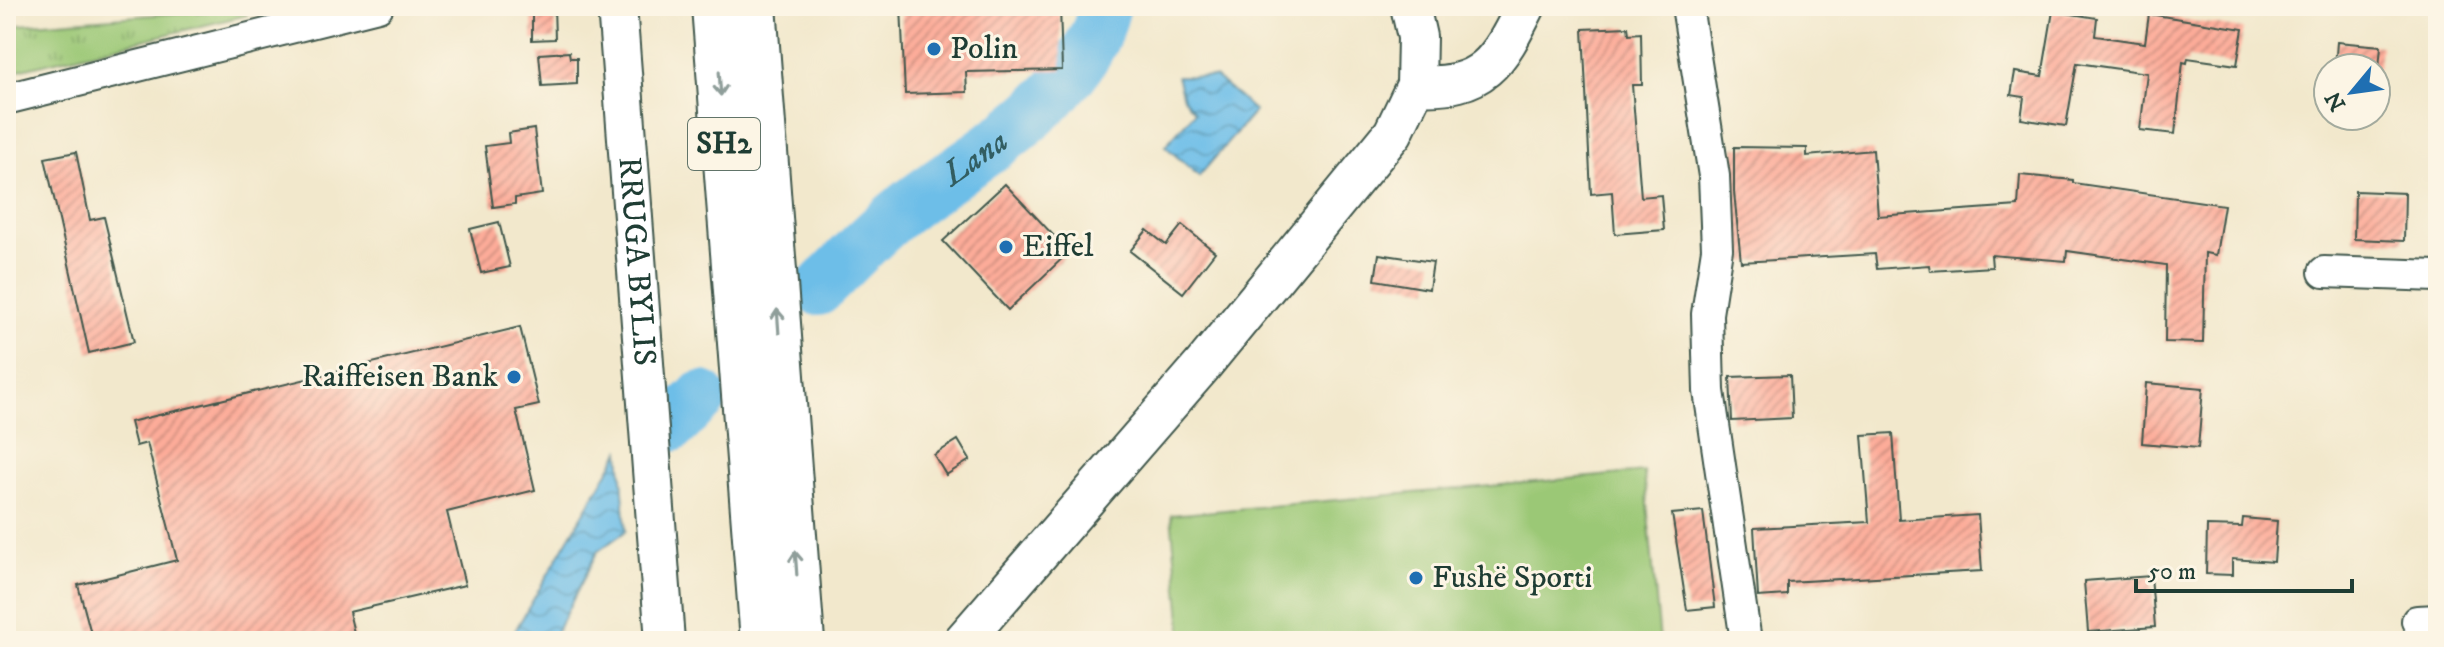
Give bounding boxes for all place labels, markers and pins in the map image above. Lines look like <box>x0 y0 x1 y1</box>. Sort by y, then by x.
place label: Polin <box>950 29 1018 69</box>
marker: Polin <box>925 40 943 58</box>
place label: Eiffel <box>1022 227 1094 267</box>
marker: Eiffel <box>997 238 1015 256</box>
place label: Raiffeisen Bank <box>302 357 498 397</box>
marker: Raiffeisen Bank <box>505 368 523 386</box>
place label: Fushë Sporti <box>1432 558 1592 598</box>
marker: Fushë Sporti <box>1407 569 1425 587</box>

